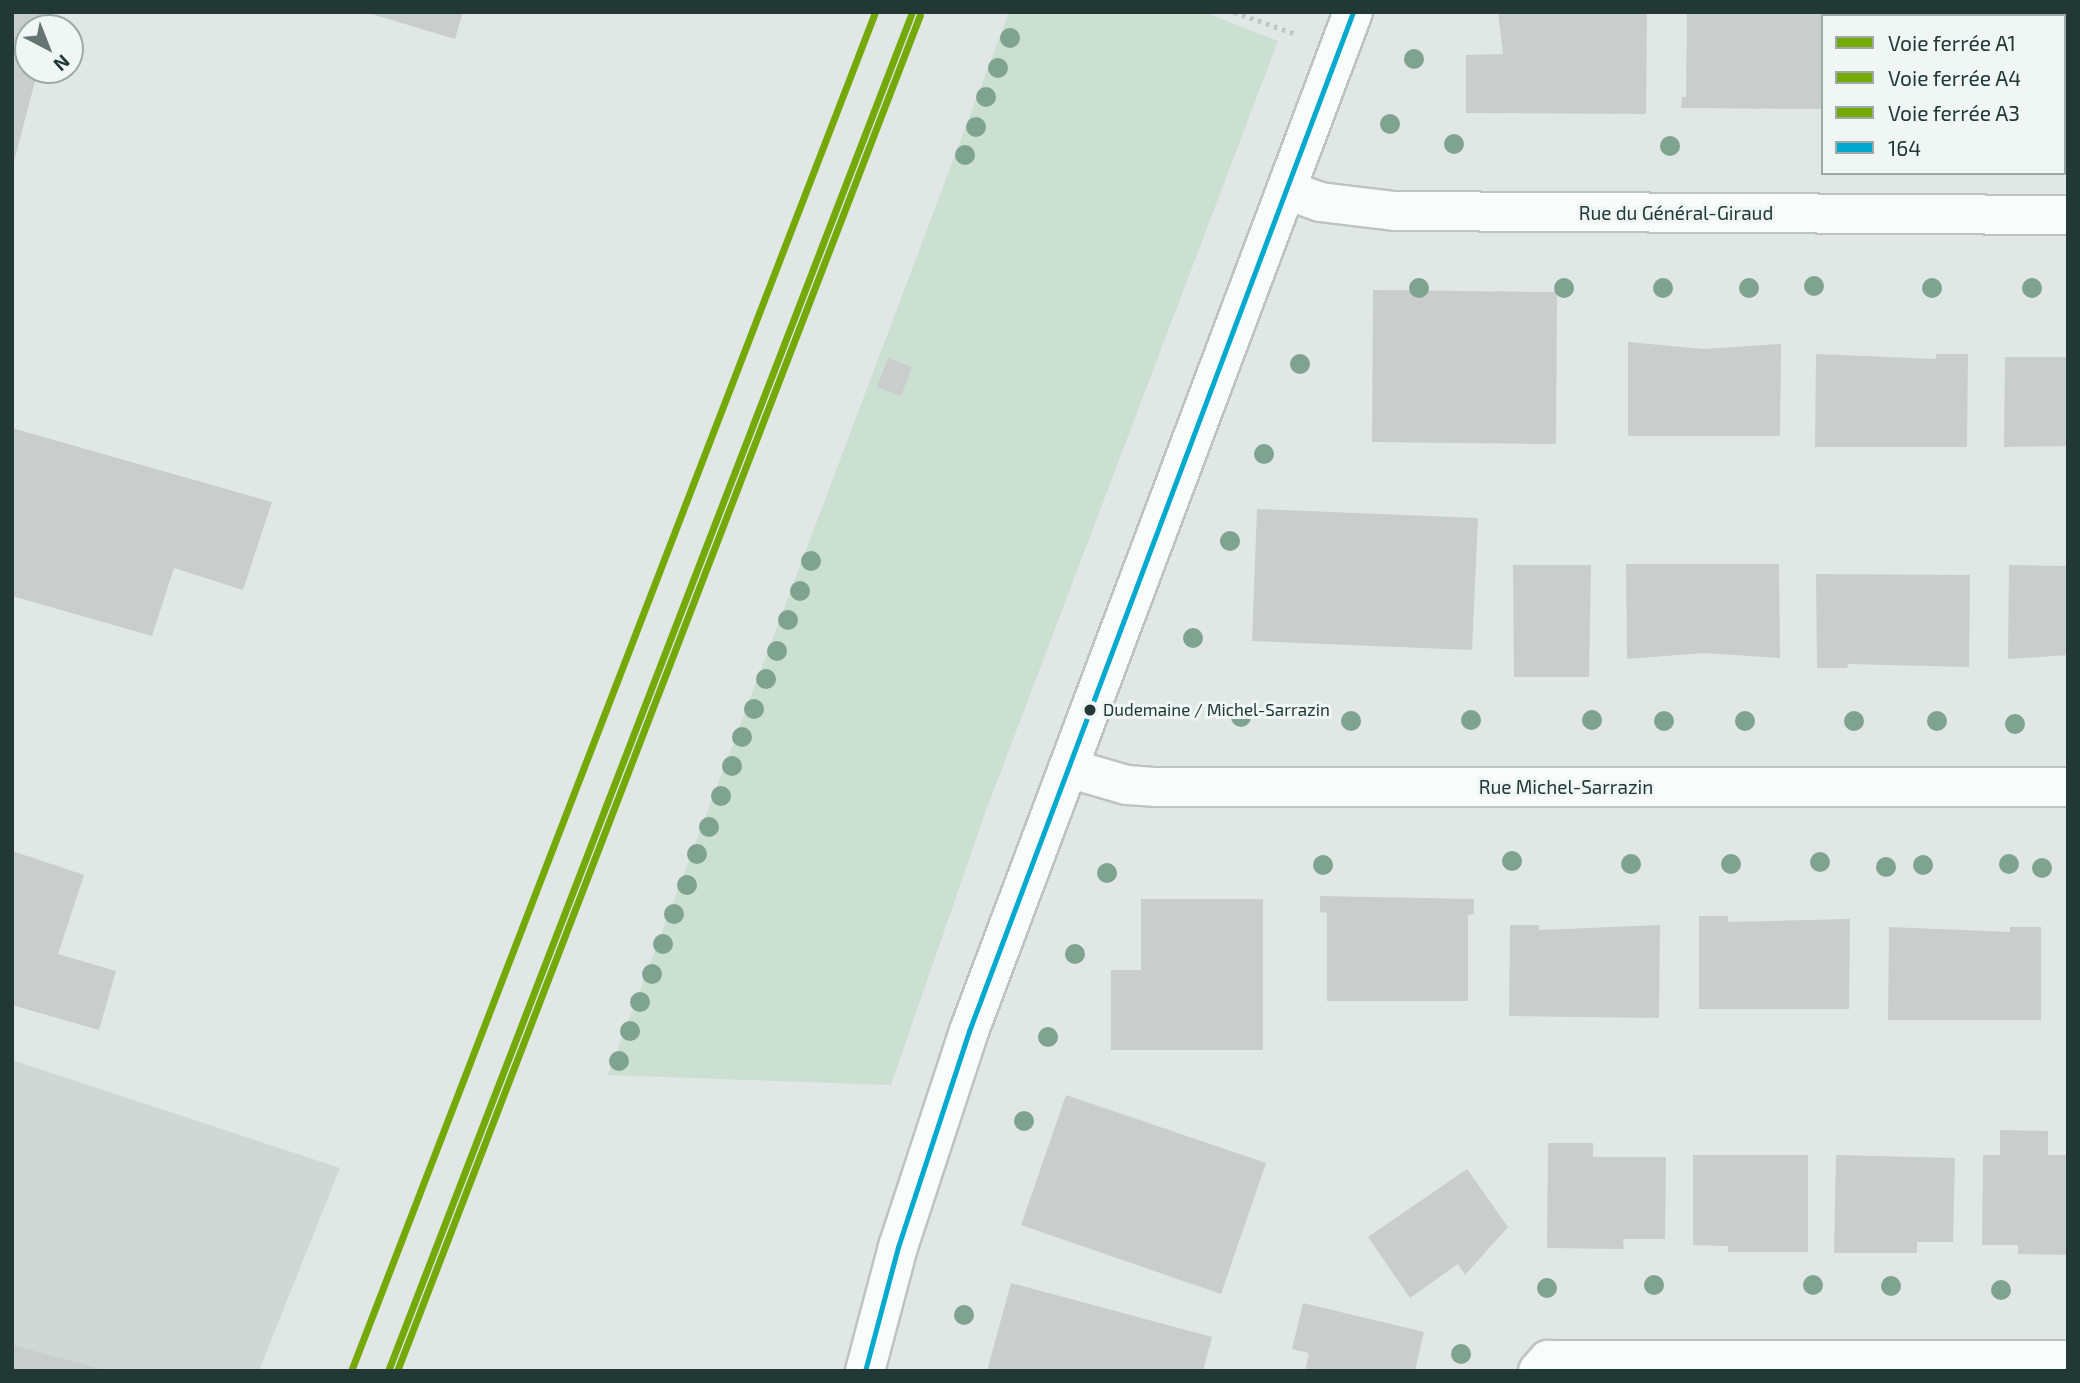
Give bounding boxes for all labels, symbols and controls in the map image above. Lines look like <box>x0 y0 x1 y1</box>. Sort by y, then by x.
north arrow <box>14 14 84 84</box>
legend <box>1821 14 2066 175</box>
text: Voie ferrée A1 <box>1888 30 2016 55</box>
text: N <box>49 50 75 77</box>
text: Voie ferrée A4 <box>1888 65 2021 90</box>
text: Voie ferrée A3 <box>1888 100 2020 125</box>
text: 164 <box>1888 135 1921 160</box>
street label: Rue du Général-Giraud <box>1579 202 1773 224</box>
place label: Dudemaine / Michel-Sarrazin <box>1103 700 1330 720</box>
marker: Dudemaine / Michel-Sarrazin <box>1083 703 1097 717</box>
street label: Rue Michel-Sarrazin <box>1479 776 1653 798</box>

